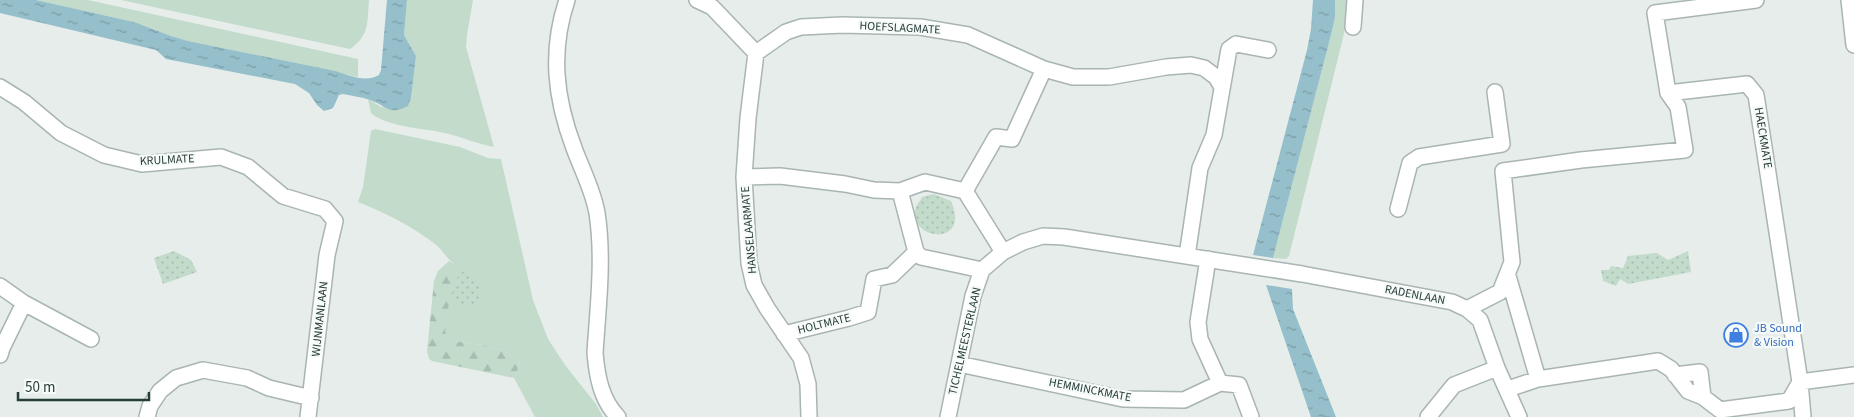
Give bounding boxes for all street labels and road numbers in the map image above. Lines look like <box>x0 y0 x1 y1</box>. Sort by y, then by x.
street label: HOEFSLAGMATE <box>859 17 941 39</box>
street label: HAECKMATE <box>1750 106 1776 170</box>
street label: KRULMATE <box>139 150 195 170</box>
street label: HANSELAARMATE <box>737 186 761 274</box>
street label: WIJNMANLAAN <box>308 280 332 358</box>
street label: RADENLAAN <box>1383 281 1447 309</box>
street label: TICHELMEESTERLAAN <box>944 285 986 397</box>
street label: HOLTMATE <box>796 309 852 339</box>
street label: HEMMINCKMATE <box>1047 374 1133 406</box>

